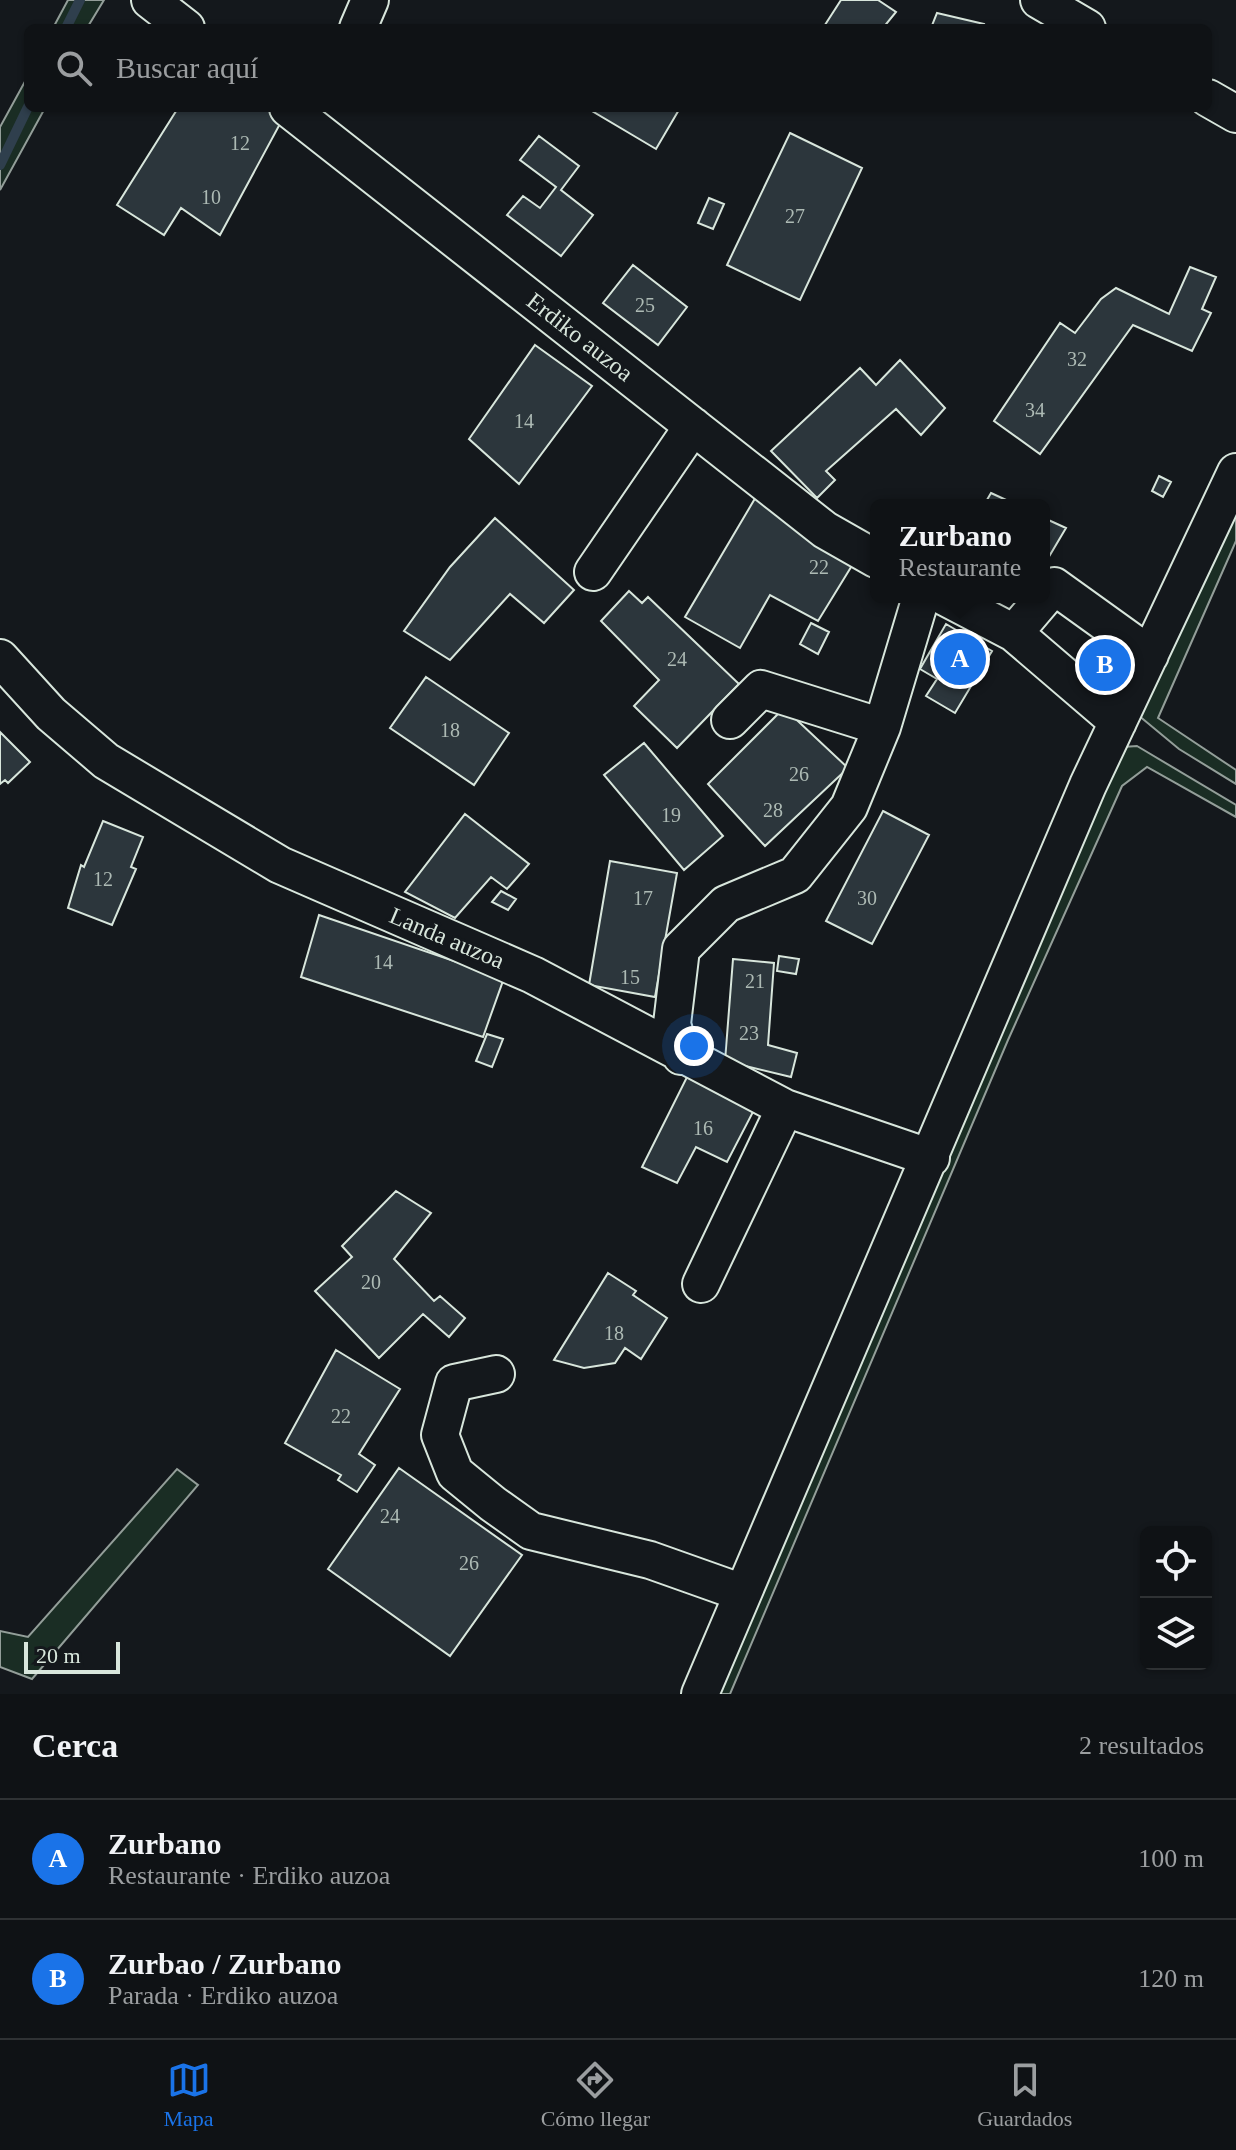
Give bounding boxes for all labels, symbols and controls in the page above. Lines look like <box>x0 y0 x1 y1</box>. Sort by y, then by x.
search box <box>24 24 1212 112</box>
icon: search <box>52 46 96 90</box>
text: Buscar aquí <box>116 51 258 84</box>
house number: 12 <box>230 132 250 154</box>
house number: 10 <box>201 186 221 208</box>
house number: 27 <box>785 205 805 227</box>
street label: Erdiko auzoa <box>522 288 638 387</box>
house number: 25 <box>635 294 655 316</box>
house number: 32 <box>1067 348 1087 370</box>
house number: 34 <box>1025 399 1045 421</box>
house number: 14 <box>514 410 534 432</box>
popup <box>870 499 1050 603</box>
text: Zurbano <box>899 519 1012 552</box>
text: Restaurante <box>899 553 1021 582</box>
house number: 22 <box>809 556 829 578</box>
pin: A <box>934 629 986 689</box>
pin: B <box>1079 635 1131 695</box>
house number: 24 <box>667 648 687 670</box>
house number: 18 <box>440 719 460 741</box>
house number: 26 <box>789 763 809 785</box>
house number: 28 <box>763 799 783 821</box>
house number: 19 <box>661 804 681 826</box>
house number: 12 <box>93 868 113 890</box>
house number: 17 <box>633 887 653 909</box>
house number: 30 <box>857 887 877 909</box>
street label: Landa auzoa <box>386 902 509 974</box>
house number: 14 <box>373 951 393 973</box>
house number: 15 <box>620 966 640 988</box>
house number: 21 <box>745 970 765 992</box>
house number: 23 <box>739 1022 759 1044</box>
your location <box>674 1026 714 1066</box>
house number: 16 <box>693 1117 713 1139</box>
house number: 20 <box>361 1271 381 1293</box>
house number: 18 <box>604 1322 624 1344</box>
house number: 22 <box>331 1405 351 1427</box>
house number: 24 <box>380 1505 400 1527</box>
map controls <box>1140 1526 1212 1670</box>
button: locate <box>1140 1526 1212 1598</box>
house number: 26 <box>459 1552 479 1574</box>
button: layers <box>1140 1598 1212 1670</box>
scale bar <box>24 1638 120 1674</box>
text: 20 m <box>36 1643 81 1668</box>
text: Cerca <box>32 1727 118 1764</box>
text: 2 resultados <box>1079 1731 1204 1760</box>
text: Zurbano <box>108 1827 221 1860</box>
text: A <box>49 1844 67 1873</box>
text: 100 m <box>1138 1844 1204 1873</box>
text: Restaurante · Erdiko auzoa <box>108 1861 390 1890</box>
text: Zurbao / Zurbano <box>108 1947 341 1980</box>
text: B <box>49 1964 67 1993</box>
text: 120 m <box>1138 1964 1204 1993</box>
text: Parada · Erdiko auzoa <box>108 1981 338 2010</box>
tab: Mapa <box>164 2058 214 2132</box>
tab: Cómo llegar <box>541 2058 650 2132</box>
tab: Guardados <box>977 2058 1072 2132</box>

